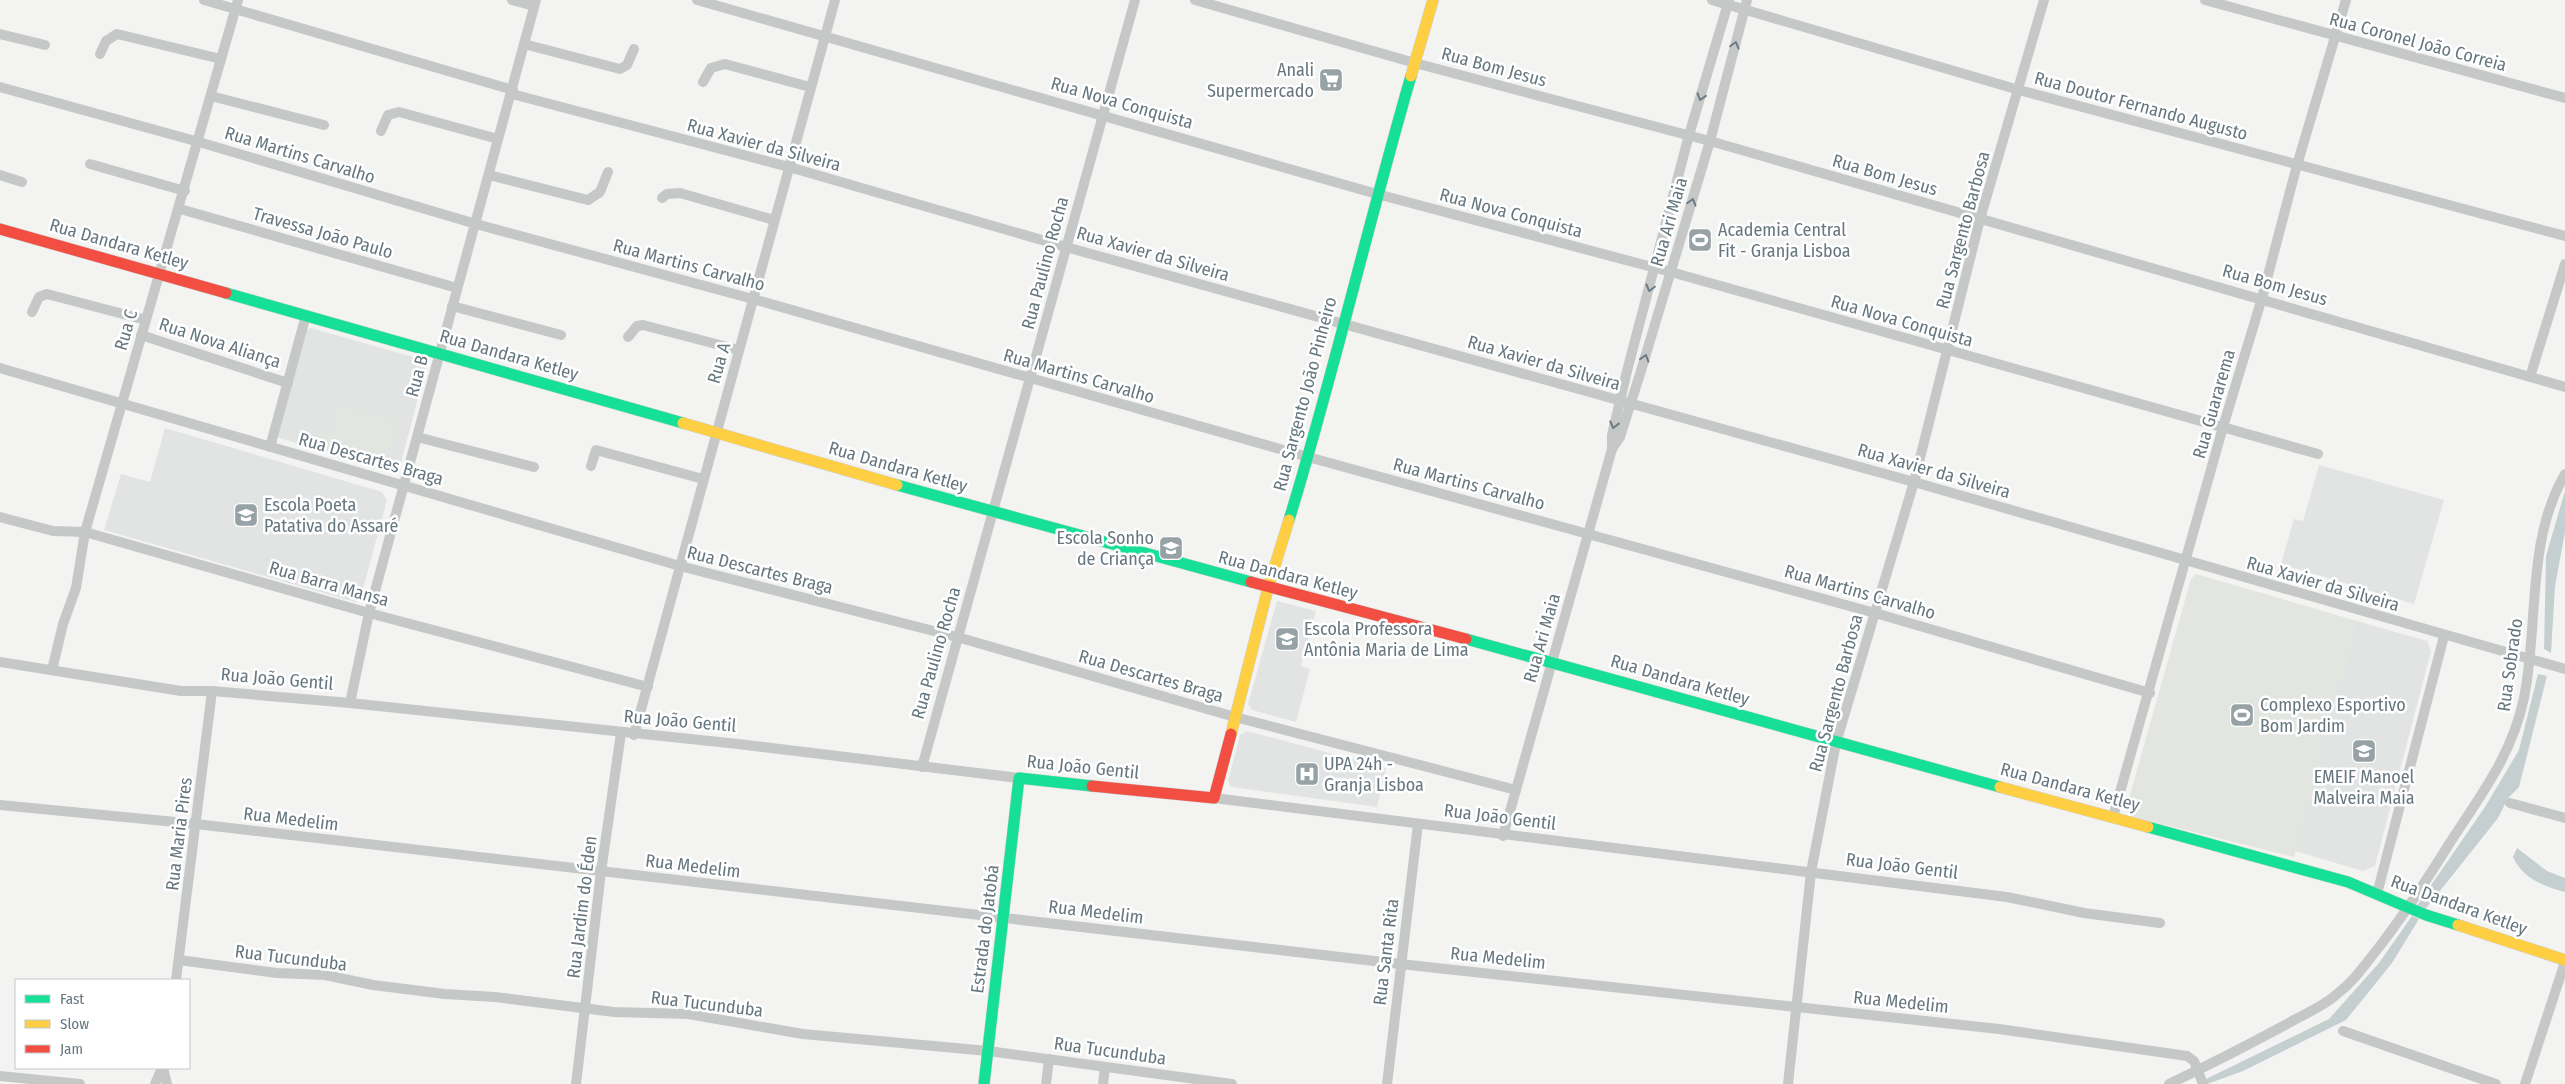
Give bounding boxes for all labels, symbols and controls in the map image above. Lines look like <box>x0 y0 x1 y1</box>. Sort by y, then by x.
street label: Rua Coronel João Correia <box>2327 8 2509 76</box>
one-way arrow <box>1729 41 1740 50</box>
street label: Rua Bom Jesus <box>1439 42 1549 92</box>
place label: Anali Supermercado <box>1207 59 1314 102</box>
supermarket icon: Anali Supermercado <box>1318 67 1344 93</box>
street label: Rua Doutor Fernando Augusto <box>2032 67 2250 145</box>
street label: Rua Nova Conquista <box>1048 72 1196 134</box>
one-way arrow <box>1696 92 1706 101</box>
street label: Rua Xavier da Silveira <box>685 114 843 176</box>
street label: Rua Martins Carvalho <box>222 122 378 188</box>
street label: Rua Sargento Barbosa <box>1931 149 1995 311</box>
street label: Rua Bom Jesus <box>1830 150 1940 201</box>
street label: Rua Ari Maia <box>1646 175 1692 269</box>
street label: Rua Nova Conquista <box>1437 183 1585 243</box>
street label: Rua Paulino Rocha <box>1017 194 1073 332</box>
one-way arrow <box>1686 198 1696 206</box>
street label: Travessa João Paulo <box>250 202 396 264</box>
street label: Rua Dandara Ketley <box>47 214 191 274</box>
place label: Academia Central Fit - Granja Lisboa <box>1718 219 1851 262</box>
street label: Rua Xavier da Silveira <box>1074 222 1232 286</box>
sports icon: Academia Central Fit - Granja Lisboa <box>1687 227 1713 253</box>
street label: Rua Martins Carvalho <box>611 234 767 296</box>
street label: Rua Bom Jesus <box>2220 260 2330 311</box>
one-way arrow <box>1645 283 1655 291</box>
street label: Rua Nova Conquista <box>1828 290 1976 352</box>
street label: Rua Sargento João Pinheiro <box>1268 294 1342 494</box>
street label: Rua C <box>110 307 142 353</box>
street label: Rua Nova Aliança <box>156 313 284 373</box>
street label: Rua Dandara Ketley <box>437 325 581 385</box>
street label: Rua Xavier da Silveira <box>1465 331 1623 395</box>
street label: Rua A <box>703 339 735 386</box>
street label: Rua Martins Carvalho <box>1001 344 1157 408</box>
street label: Rua Guararema <box>2188 347 2240 461</box>
street label: Rua B <box>401 353 433 399</box>
one-way arrow <box>1640 354 1650 362</box>
one-way arrow <box>1610 420 1620 428</box>
street label: Rua Descartes Braga <box>296 428 446 490</box>
street label: Rua Dandara Ketley <box>826 437 970 497</box>
street label: Rua Xavier da Silveira <box>1855 439 2013 503</box>
street label: Rua Martins Carvalho <box>1391 453 1547 515</box>
place label: Escola Poeta Patativa do Assaré <box>264 494 399 537</box>
school or university icon: Escola Poeta Patativa do Assaré <box>233 502 259 528</box>
place label: Escola Sonho de Criança <box>1057 527 1154 570</box>
school or university icon: Escola Sonho de Criança <box>1158 535 1184 561</box>
street label: Rua Descartes Braga <box>685 541 835 599</box>
street label: Rua Dandara Ketley <box>1216 546 1360 604</box>
street label: Rua Xavier da Silveira <box>2244 552 2402 616</box>
street label: Rua Barra Mansa <box>267 556 392 612</box>
street label: Rua Martins Carvalho <box>1782 560 1938 624</box>
street label: Rua Paulino Rocha <box>907 584 965 722</box>
street label: Rua Ari Maia <box>1519 591 1565 685</box>
street label: Rua Sargento Barbosa <box>1804 612 1868 774</box>
street label: Rua Sobrado <box>2493 617 2527 713</box>
place label: Escola Professora Antônia Maria de Lima <box>1304 618 1469 661</box>
school or university icon: Escola Professora Antônia Maria de Lima <box>1274 626 1300 652</box>
street label: Rua Descartes Braga <box>1076 645 1226 707</box>
street label: Rua Dandara Ketley <box>1608 650 1752 710</box>
street label: Rua João Gentil <box>220 663 334 695</box>
place label: Complexo Esportivo Bom Jardim <box>2260 694 2406 737</box>
sports icon: Complexo Esportivo Bom Jardim <box>2229 702 2255 728</box>
street label: Rua João Gentil <box>623 705 737 737</box>
school or university icon: EMEIF Manoel Malveira Maia <box>2351 738 2377 764</box>
street label: Rua João Gentil <box>1026 750 1141 784</box>
place label: UPA 24h - Granja Lisboa <box>1324 753 1424 796</box>
street label: Rua Dandara Ketley <box>1998 758 2142 816</box>
hospital icon: UPA 24h - Granja Lisboa <box>1294 761 1320 787</box>
place label: EMEIF Manoel Malveira Maia <box>2313 766 2415 809</box>
street label: Rua Maria Pires <box>161 776 197 892</box>
street label: Rua João Gentil <box>1443 799 1558 835</box>
street label: Rua Medelim <box>242 802 340 836</box>
street label: Rua Jardim do Éden <box>561 834 602 980</box>
street label: Rua João Gentil <box>1845 848 1960 884</box>
street label: Rua Medelim <box>644 849 742 883</box>
street label: Estrada do Jatobá <box>966 863 1004 995</box>
street label: Rua Dandara Ketley <box>2388 870 2530 940</box>
street label: Rua Medelim <box>1047 895 1145 929</box>
street label: Rua Santa Rita <box>1369 897 1403 1007</box>
street label: Rua Tucunduba <box>234 940 349 976</box>
street label: Rua Medelim <box>1449 942 1547 974</box>
legend <box>15 979 190 1069</box>
street label: Rua Tucunduba <box>650 986 765 1022</box>
street label: Rua Medelim <box>1852 986 1950 1018</box>
text: Fast <box>60 990 84 1008</box>
text: Slow <box>60 1015 89 1033</box>
street label: Rua Tucunduba <box>1052 1032 1168 1070</box>
text: Jam <box>60 1040 83 1058</box>

